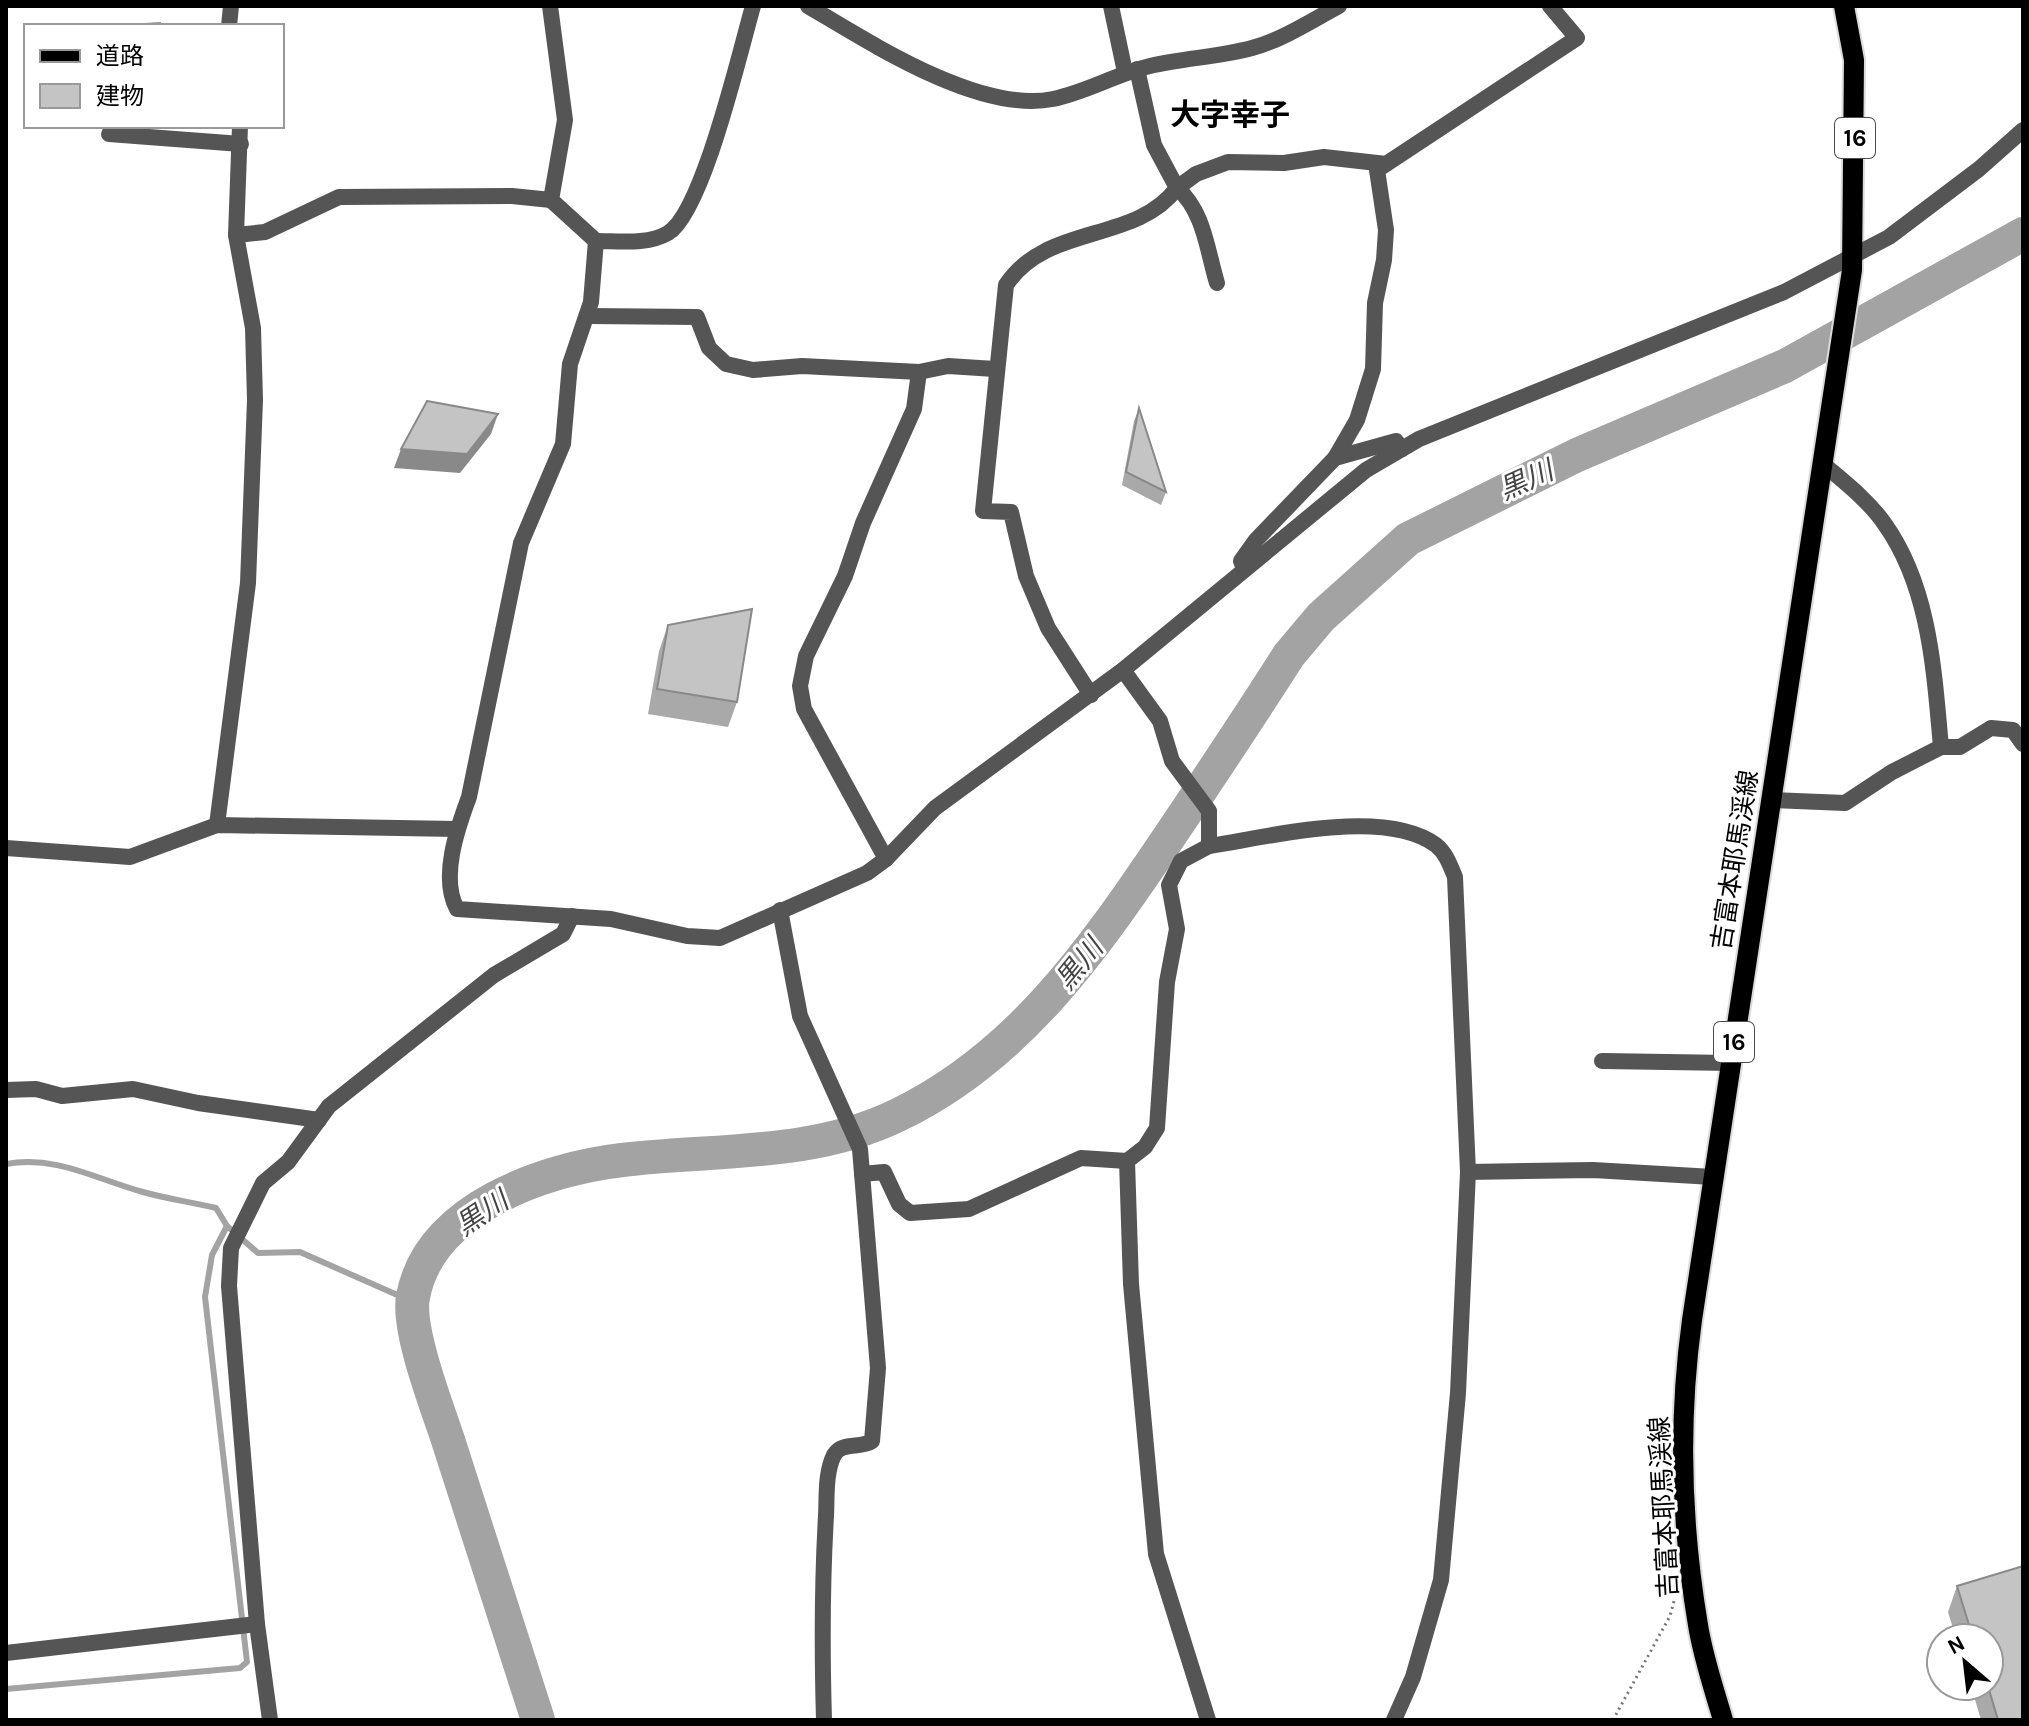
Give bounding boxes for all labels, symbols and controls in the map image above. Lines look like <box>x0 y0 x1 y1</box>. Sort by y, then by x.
legend <box>24 24 284 128</box>
text: 道路 <box>96 42 144 70</box>
text: 建物 <box>96 82 144 110</box>
district label: 大字幸子 <box>1170 97 1290 133</box>
road number: 16 <box>1835 118 1875 158</box>
water label: 黒川 <box>1494 452 1561 506</box>
street label: 吉富本耶馬渓線 <box>1705 768 1765 952</box>
water label: 黒川 <box>1049 930 1111 996</box>
road number: 16 <box>1714 1022 1754 1062</box>
water label: 黒川 <box>450 1182 517 1242</box>
street label: 吉富本耶馬渓線 <box>1644 1415 1684 1599</box>
north arrow <box>1925 1622 2005 1702</box>
text: N <box>1943 1630 1969 1660</box>

